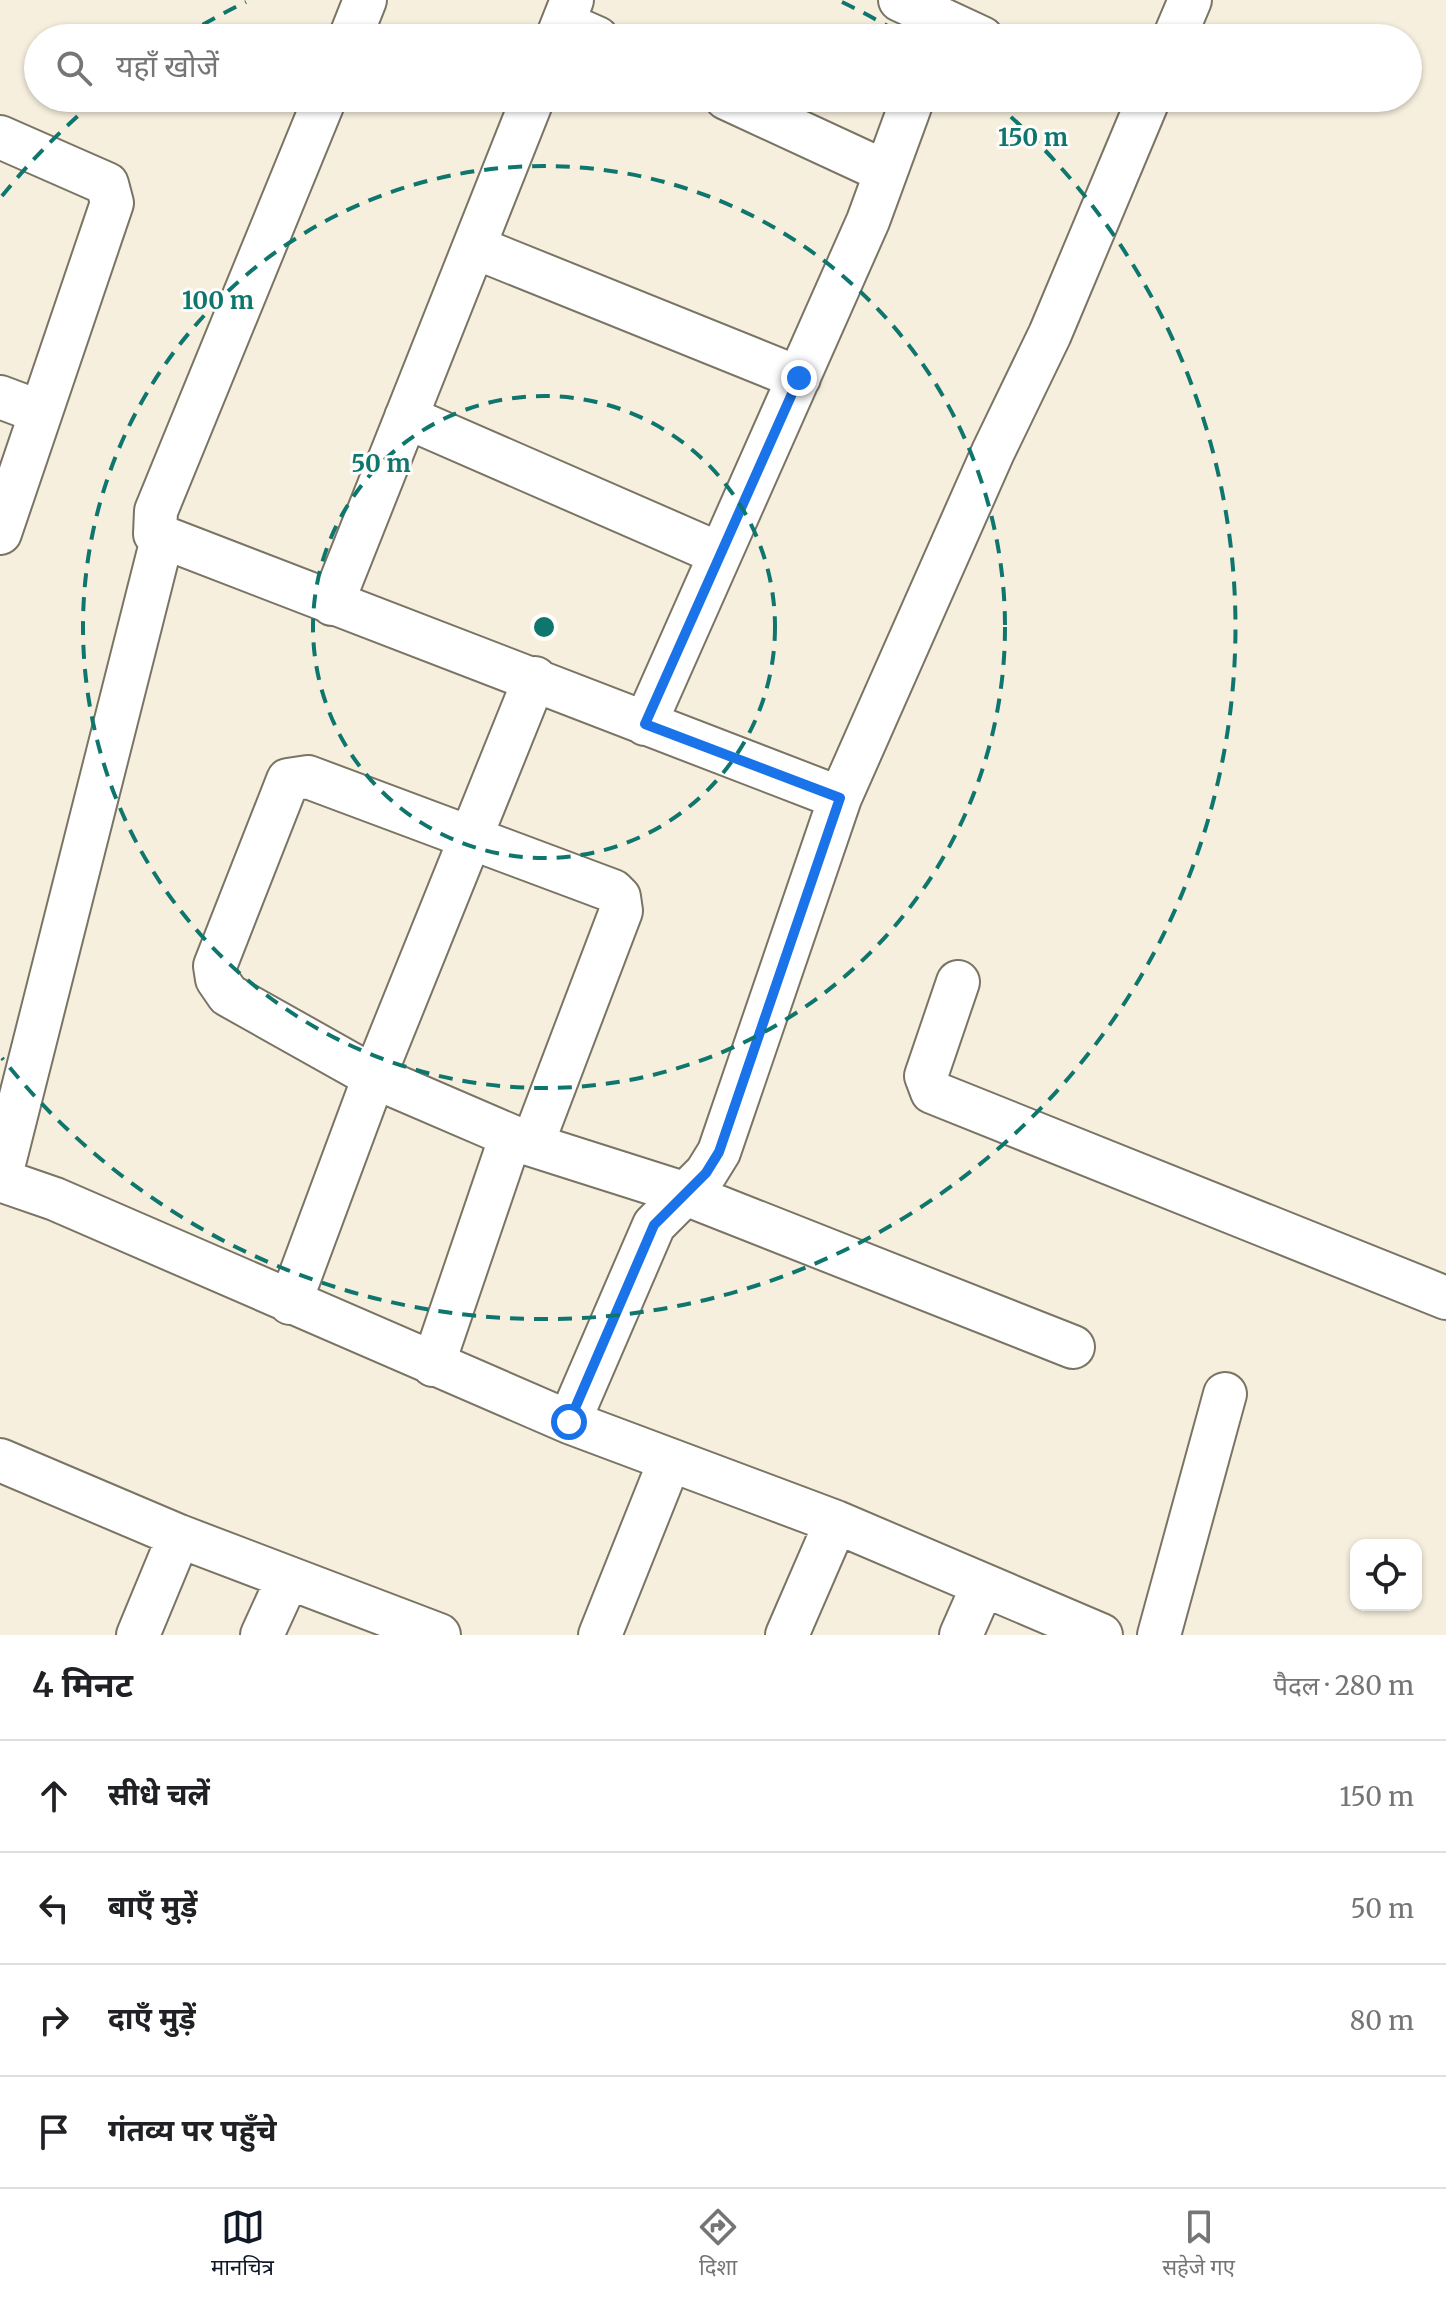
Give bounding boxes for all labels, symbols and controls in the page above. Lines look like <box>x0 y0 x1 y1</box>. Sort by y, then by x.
search box <box>24 24 1422 112</box>
icon: search <box>52 46 96 90</box>
text: यहाँ खोजें <box>116 47 219 85</box>
text: 150 m <box>998 122 1068 153</box>
text: 100 m <box>182 285 254 316</box>
route end <box>781 360 817 396</box>
text: 50 m <box>351 448 411 479</box>
centre of rings <box>530 613 558 641</box>
route start <box>551 1404 587 1440</box>
map controls <box>1350 1539 1422 1611</box>
button: locate <box>1350 1539 1422 1611</box>
text: 4 मिनट <box>32 1664 133 1706</box>
text: पैदल · 280 m <box>1273 1669 1414 1702</box>
icon: ahead <box>32 1774 76 1818</box>
text: सीधे चलें <box>108 1775 210 1813</box>
text: 150 m <box>1340 1780 1414 1813</box>
icon: left <box>32 1886 76 1930</box>
text: बाएँ मुड़ें <box>108 1887 197 1925</box>
text: 50 m <box>1350 1892 1414 1925</box>
icon: right <box>32 1998 76 2042</box>
text: दाएँ मुड़ें <box>108 1999 196 2037</box>
text: 80 m <box>1350 2004 1414 2037</box>
icon: arrive <box>32 2110 76 2154</box>
text: गंतव्य पर पहुँचे <box>108 2111 276 2149</box>
tab: मानचित्र <box>211 2205 274 2284</box>
tab: दिशा <box>696 2205 740 2284</box>
tab: सहेजे गए <box>1162 2205 1235 2284</box>

